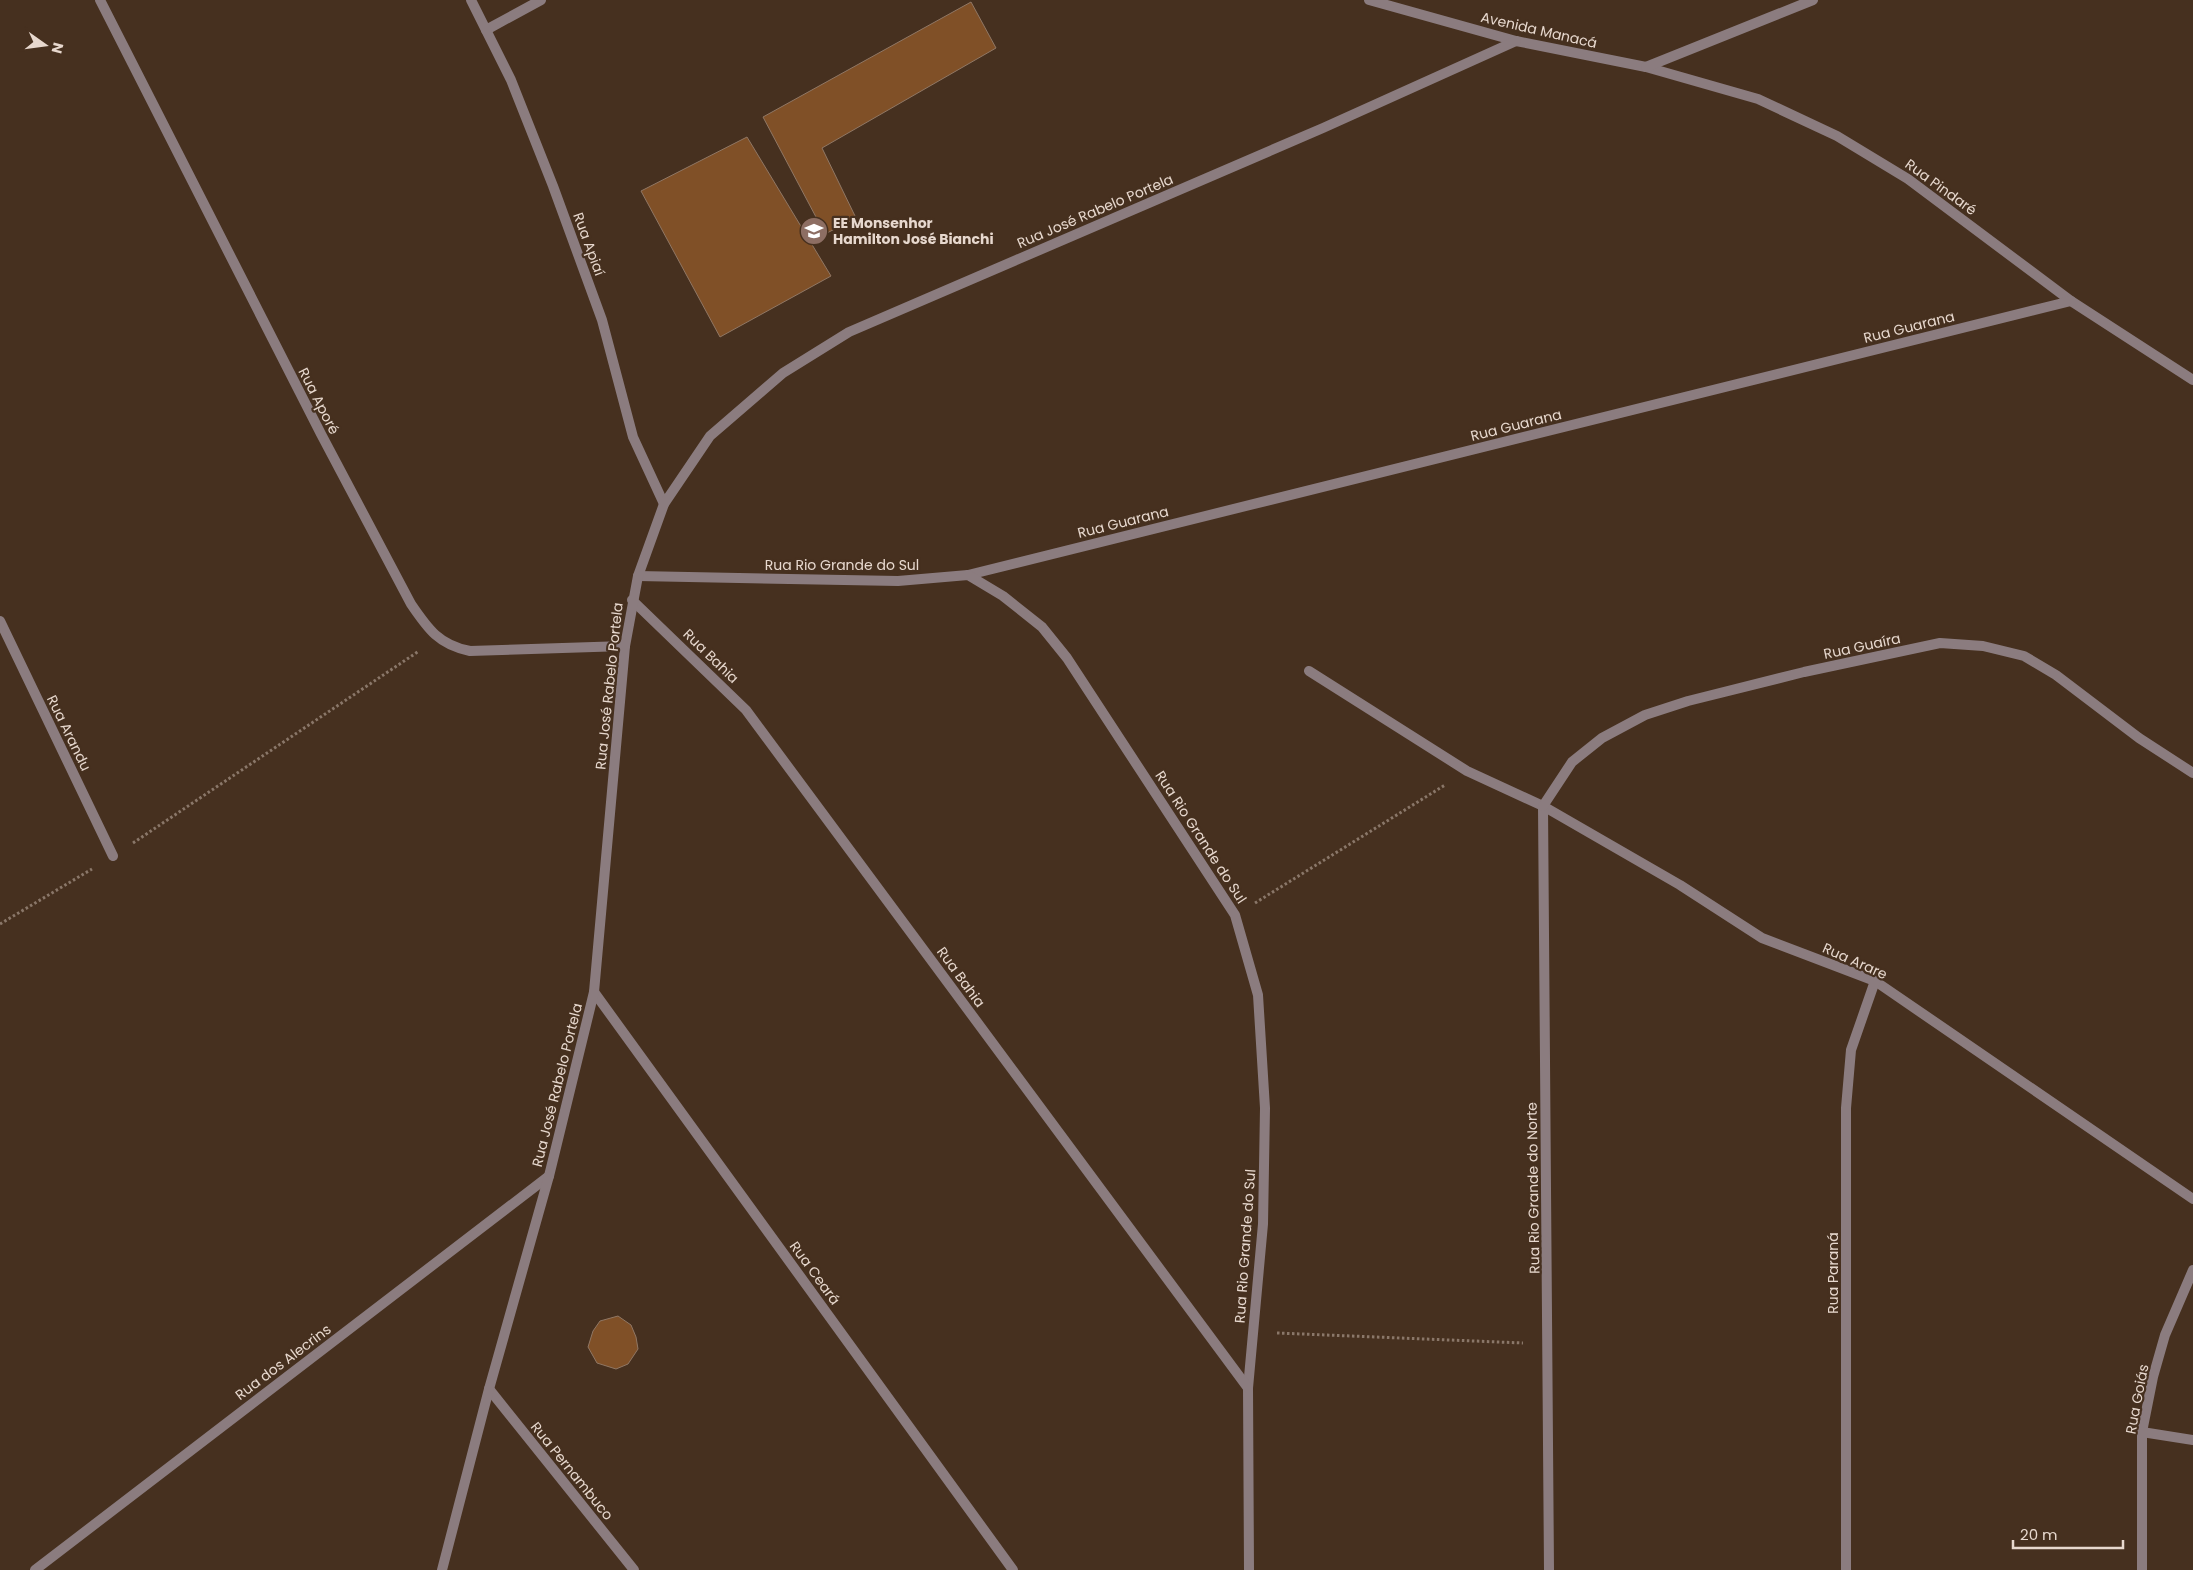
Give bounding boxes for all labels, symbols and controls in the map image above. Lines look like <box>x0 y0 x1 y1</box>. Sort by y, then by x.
street label: Avenida Manacá <box>1479 7 1599 53</box>
north arrow <box>20 20 70 70</box>
text: N <box>47 41 69 56</box>
street label: Rua Pindaré <box>1901 154 1981 220</box>
street label: Rua José Rabelo Portela <box>1014 169 1176 253</box>
street label: Rua Apiaí <box>568 210 610 279</box>
place label: EE Monsenhor Hamilton José Bianchi <box>833 213 994 249</box>
school or university icon: EE Monsenhor Hamilton José Bianchi <box>799 216 829 246</box>
street label: Rua Guarana <box>1861 306 1957 348</box>
street label: Rua Aporé <box>294 364 344 438</box>
street label: Rua Guarana <box>1468 404 1564 446</box>
street label: Rua Guarana <box>1075 501 1171 543</box>
street label: Rua Rio Grande do Sul <box>765 555 919 575</box>
street label: Rua José Rabelo Portela <box>590 601 628 771</box>
street label: Rua Bahia <box>679 624 743 688</box>
street label: Rua Guaíra <box>1822 628 1902 664</box>
street label: Rua Arandu <box>42 692 96 774</box>
street label: Rua Rio Grande do Sul <box>1151 767 1251 907</box>
street label: Rua Arare <box>1820 938 1891 984</box>
street label: Rua Bahia <box>932 943 990 1011</box>
street label: Rua José Rabelo Portela <box>527 1001 587 1169</box>
street label: Rua Rio Grande do Norte <box>1521 1102 1544 1274</box>
street label: Rua Rio Grande do Sul <box>1230 1168 1260 1324</box>
street label: Rua Paraná <box>1823 1232 1843 1314</box>
street label: Rua Ceará <box>785 1237 845 1309</box>
street label: Rua dos Alecrins <box>231 1319 335 1405</box>
street label: Rua Goiás <box>2120 1362 2154 1436</box>
street label: Rua Pernambuco <box>526 1418 618 1524</box>
scale bar <box>2013 1518 2123 1550</box>
text: 20 m <box>2020 1524 2058 1545</box>

